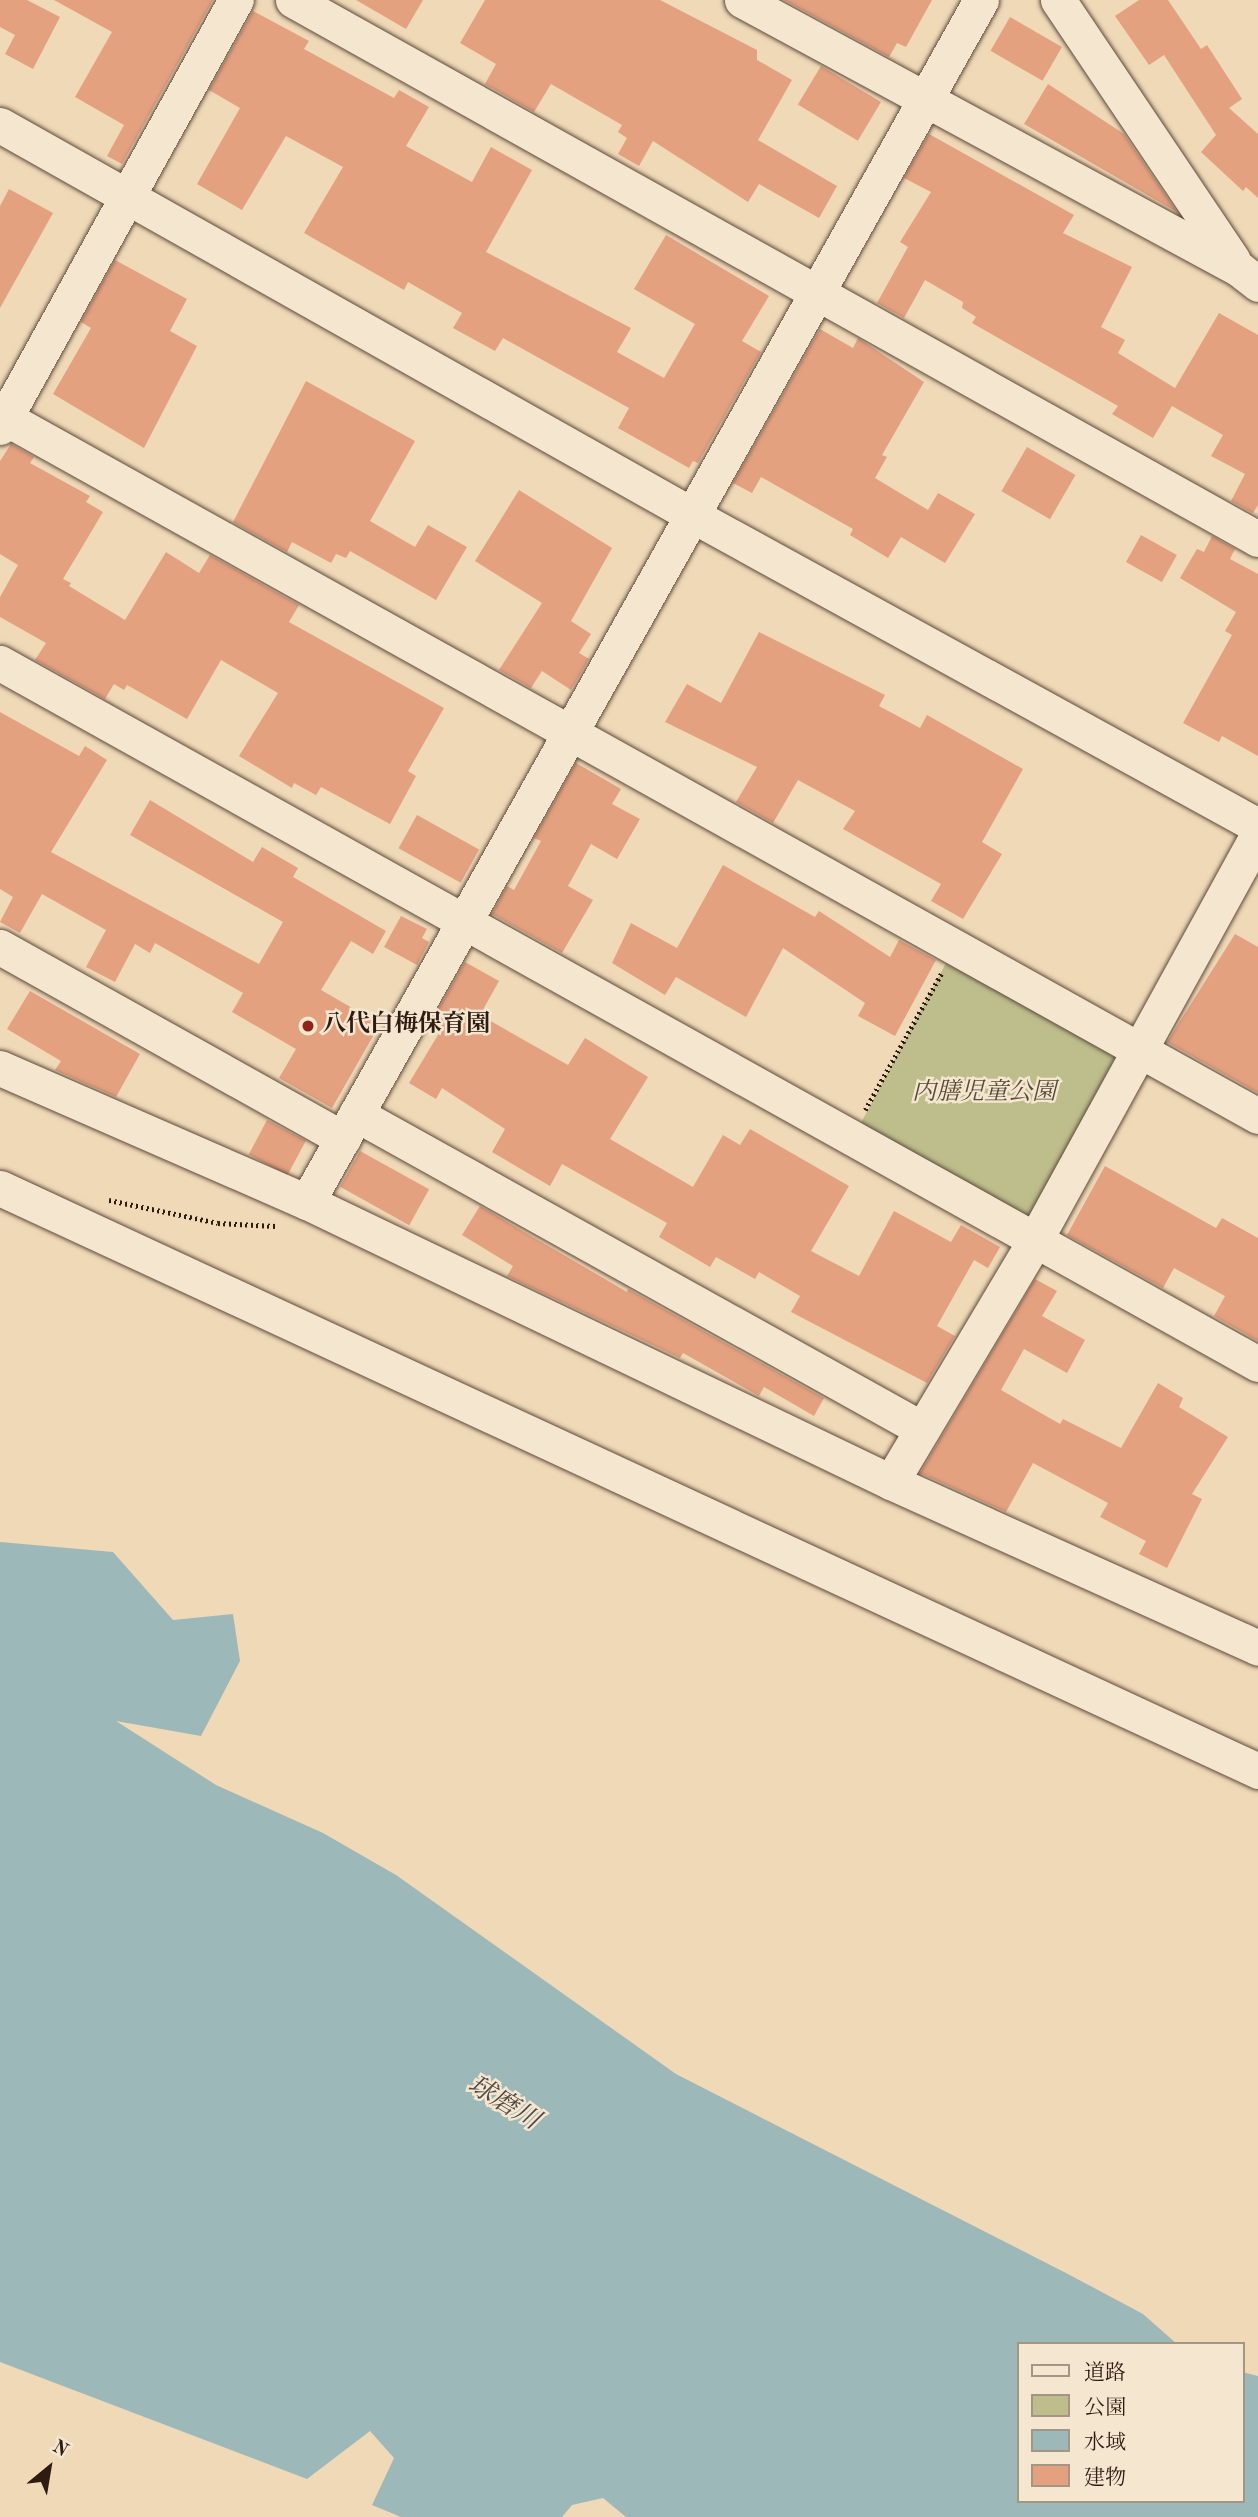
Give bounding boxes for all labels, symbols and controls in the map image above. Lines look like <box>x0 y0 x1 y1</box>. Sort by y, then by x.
place label: 八代白梅保育園 <box>322 1012 490 1040</box>
marker: 八代白梅保育園 <box>300 1018 316 1034</box>
park label: 内膳児童公園 <box>912 1080 1056 1108</box>
water label: 球磨川 <box>462 2071 544 2137</box>
legend <box>1016 2342 1244 2503</box>
text: 道路 <box>1084 2363 1126 2384</box>
text: 公園 <box>1084 2398 1126 2419</box>
north arrow <box>14 2433 84 2503</box>
text: 水域 <box>1084 2433 1126 2454</box>
text: N <box>49 2438 71 2461</box>
text: 建物 <box>1084 2468 1126 2489</box>

